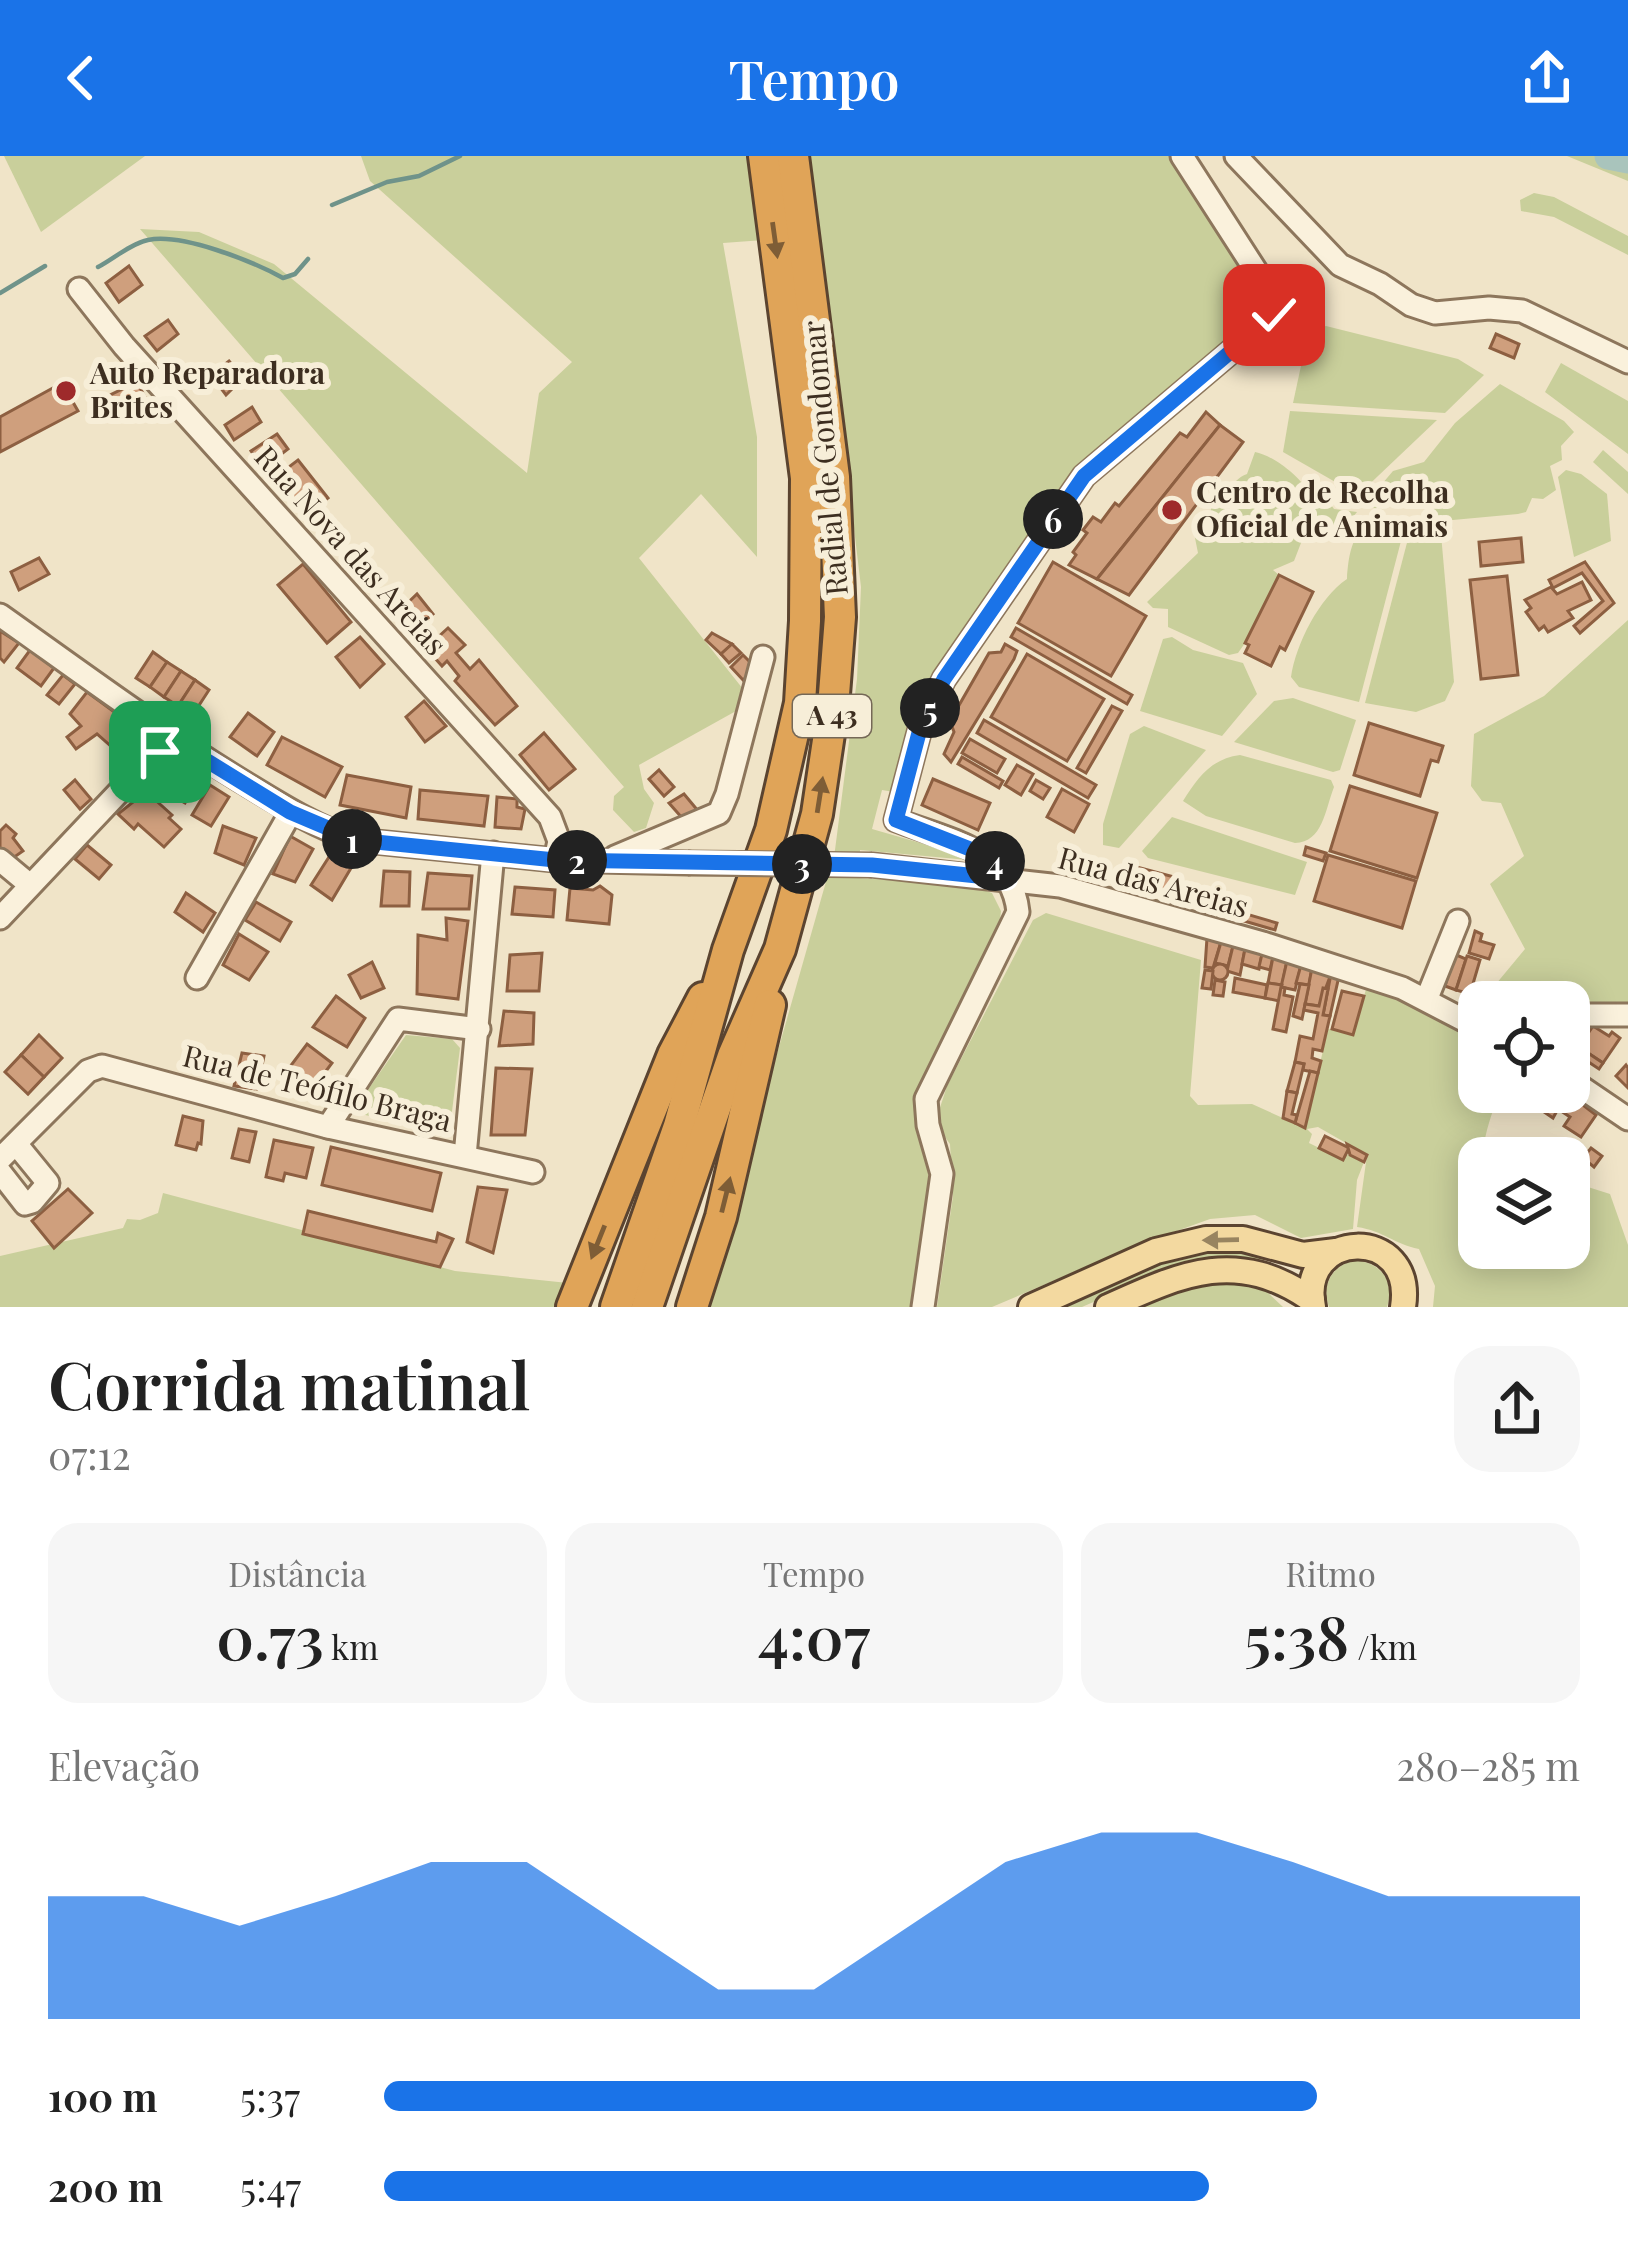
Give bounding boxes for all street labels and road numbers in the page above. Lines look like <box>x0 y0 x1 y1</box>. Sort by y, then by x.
street label: Radial de Gondomar <box>792 319 856 597</box>
street label: Rua Nova das Areias <box>247 437 456 663</box>
road number: A 43 <box>793 695 871 737</box>
street label: Rua das Areias <box>1054 836 1253 926</box>
street label: Rua de Teófilo Braga <box>179 1034 456 1140</box>

